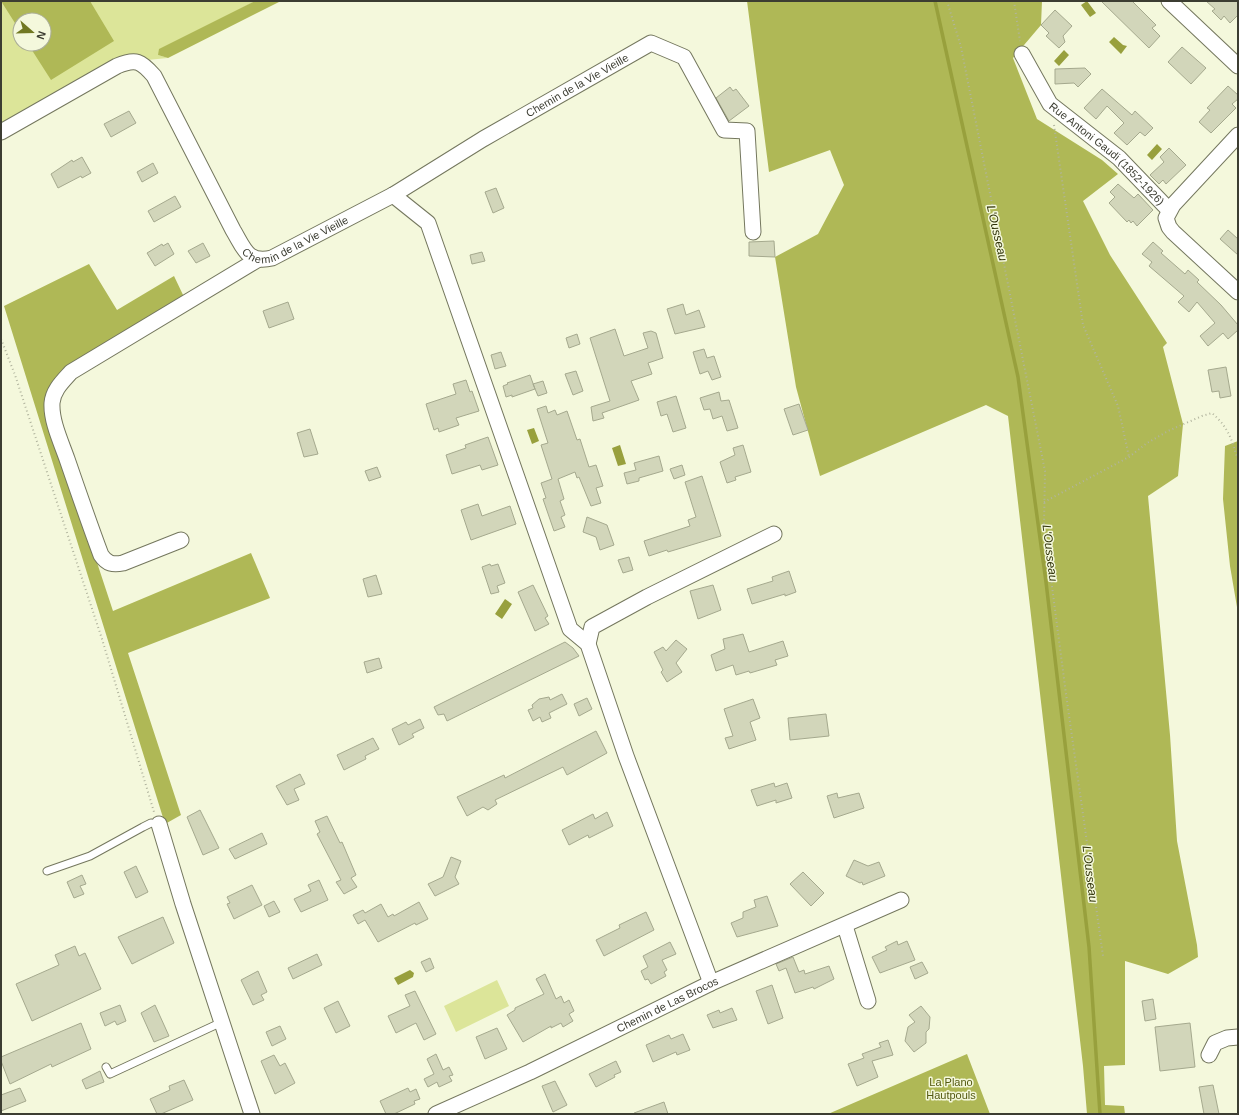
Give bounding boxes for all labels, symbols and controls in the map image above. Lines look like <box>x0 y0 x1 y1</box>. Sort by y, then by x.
north arrow <box>12 12 52 52</box>
text: N <box>34 30 48 41</box>
street label: Chemin de la Vie Vieille <box>524 51 630 119</box>
street label: Rue Antoni Gaudi (1852-1926) <box>1047 100 1167 207</box>
water label: L'Ousseau <box>984 204 1010 263</box>
street label: Chemin de la Vie Vieille <box>240 213 350 266</box>
water label: L'Ousseau <box>1040 524 1060 582</box>
water label: L'Ousseau <box>1080 845 1100 903</box>
street label: Chemin de Las Brocos <box>615 974 720 1034</box>
park label: La Plano Hautpouls <box>926 1076 976 1101</box>

